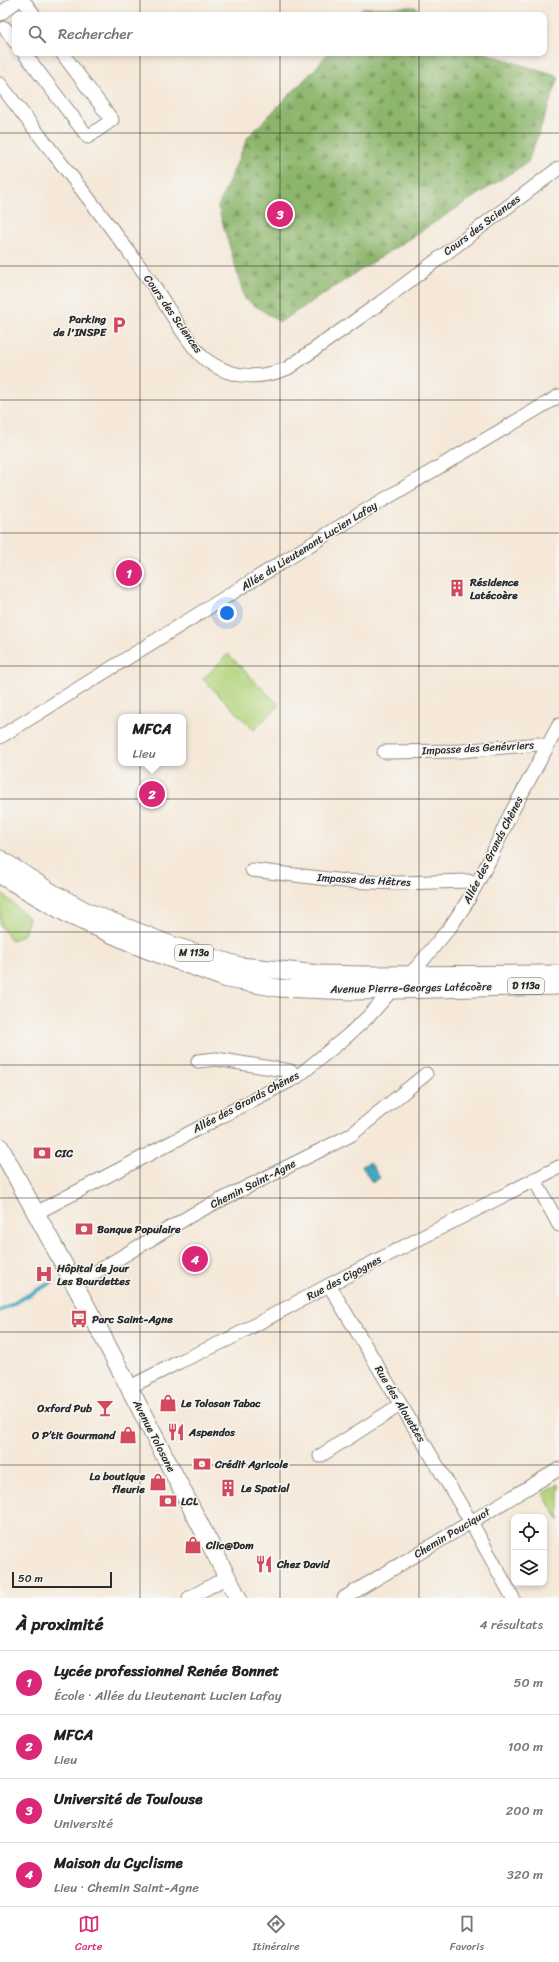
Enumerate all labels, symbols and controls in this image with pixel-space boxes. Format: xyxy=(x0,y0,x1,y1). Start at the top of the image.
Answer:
search box xyxy=(12,12,547,56)
text: Rechercher xyxy=(58,21,133,47)
icon: search xyxy=(26,23,48,45)
street label: Cours des Sciences xyxy=(439,189,525,260)
pin: 3 xyxy=(267,199,293,229)
street label: Cours des Sciences xyxy=(139,271,208,358)
place label: Parking de l'INSPE xyxy=(53,310,107,342)
parking icon: Parking de l'INSPE xyxy=(109,315,129,335)
street label: Allée du Lieutenant Lucien Lafay xyxy=(236,496,381,596)
pin: 1 xyxy=(116,558,142,588)
place label: Résidence Latécoère xyxy=(469,573,519,605)
building icon: Résidence Latécoère xyxy=(447,578,467,598)
your location xyxy=(217,603,237,623)
popup xyxy=(118,714,186,766)
text: MFCA xyxy=(132,716,172,742)
street label: Impasse des Genévriers xyxy=(420,736,536,760)
text: Lieu xyxy=(132,742,156,765)
pin: 2 xyxy=(139,779,165,809)
street label: Allée des Grands Chênes xyxy=(457,792,529,908)
street label: Impasse des Hêtres xyxy=(316,868,412,892)
road number: M 113a xyxy=(175,945,213,961)
street label: Avenue Pierre-Georges Latécoère xyxy=(329,977,493,999)
road number: D 113a xyxy=(508,978,544,994)
street label: Allée des Grands Chênes xyxy=(188,1065,304,1139)
bank icon: CIC xyxy=(32,1143,52,1163)
place label: CIC xyxy=(54,1144,73,1163)
street label: Chemin Saint-Agne xyxy=(207,1154,300,1214)
bank icon: Banque Populaire xyxy=(74,1219,94,1239)
place label: Banque Populaire xyxy=(97,1220,181,1239)
pin: 4 xyxy=(182,1244,208,1274)
street label: Rue des Cigognes xyxy=(303,1250,385,1306)
place label: Hôpital de jour Les Bourdettes xyxy=(56,1259,131,1291)
hospital icon: Hôpital de jour Les Bourdettes xyxy=(34,1264,54,1284)
bus stop icon: Parc Saint-Agne xyxy=(69,1309,89,1329)
place label: Parc Saint-Agne xyxy=(92,1310,173,1329)
street label: Rue des Alouettes xyxy=(369,1362,431,1447)
shop icon: Le Tolosan Tabac xyxy=(158,1393,178,1413)
place label: Le Tolosan Tabac xyxy=(181,1394,261,1413)
street label: Avenue Tolosane xyxy=(127,1395,181,1476)
bar icon: Oxford Pub xyxy=(95,1398,115,1418)
place label: Oxford Pub xyxy=(36,1399,92,1418)
restaurant icon: Aspendos xyxy=(166,1422,186,1442)
place label: Aspendos xyxy=(188,1423,236,1442)
shop icon: O P’tit Gourmand xyxy=(118,1425,138,1445)
place label: O P’tit Gourmand xyxy=(31,1426,116,1445)
bank icon: Crédit Agricole xyxy=(192,1454,212,1474)
place label: Crédit Agricole xyxy=(214,1455,289,1474)
place label: La boutique fleurie xyxy=(90,1467,146,1499)
shop icon: La boutique fleurie xyxy=(148,1472,168,1492)
building icon: Le Spatial xyxy=(218,1478,238,1498)
place label: Le Spatial xyxy=(241,1479,290,1498)
bank icon: LCL xyxy=(158,1491,178,1511)
place label: LCL xyxy=(181,1492,199,1511)
street label: Chemin Pouciquot xyxy=(410,1502,494,1563)
map controls xyxy=(511,1514,547,1586)
button: locate xyxy=(511,1514,547,1550)
shop icon: Clic@Dom xyxy=(183,1535,203,1555)
place label: Clic@Dom xyxy=(205,1536,254,1555)
button: layers xyxy=(511,1550,547,1586)
restaurant icon: Chez David xyxy=(254,1554,274,1574)
place label: Chez David xyxy=(276,1555,331,1574)
text: 50 m xyxy=(18,1569,43,1588)
scale bar xyxy=(12,1570,112,1589)
text: À proximité xyxy=(16,1609,103,1639)
text: 4 résultats xyxy=(480,1613,543,1636)
text: Lycée professionnel Renée Bonnet xyxy=(54,1658,279,1684)
text: 1 xyxy=(26,1671,32,1694)
text: 50 m xyxy=(513,1671,543,1694)
text: École · Allée du Lieutenant Lucien Lafay xyxy=(54,1684,281,1707)
text: MFCA xyxy=(54,1722,93,1748)
text: 2 xyxy=(25,1735,33,1758)
text: 100 m xyxy=(508,1735,543,1758)
text: Lieu xyxy=(54,1748,77,1771)
text: Université de Toulouse xyxy=(54,1786,202,1812)
text: 3 xyxy=(25,1799,33,1822)
text: 200 m xyxy=(506,1799,543,1822)
text: Université xyxy=(54,1812,113,1835)
text: Maison du Cyclisme xyxy=(54,1850,183,1876)
text: 4 xyxy=(25,1863,33,1886)
text: 320 m xyxy=(507,1863,543,1886)
text: Lieu · Chemin Saint-Agne xyxy=(54,1876,199,1899)
tab: Carte xyxy=(75,1913,102,1956)
tab: Itinéraire xyxy=(253,1913,300,1956)
tab: Favoris xyxy=(450,1913,484,1956)

